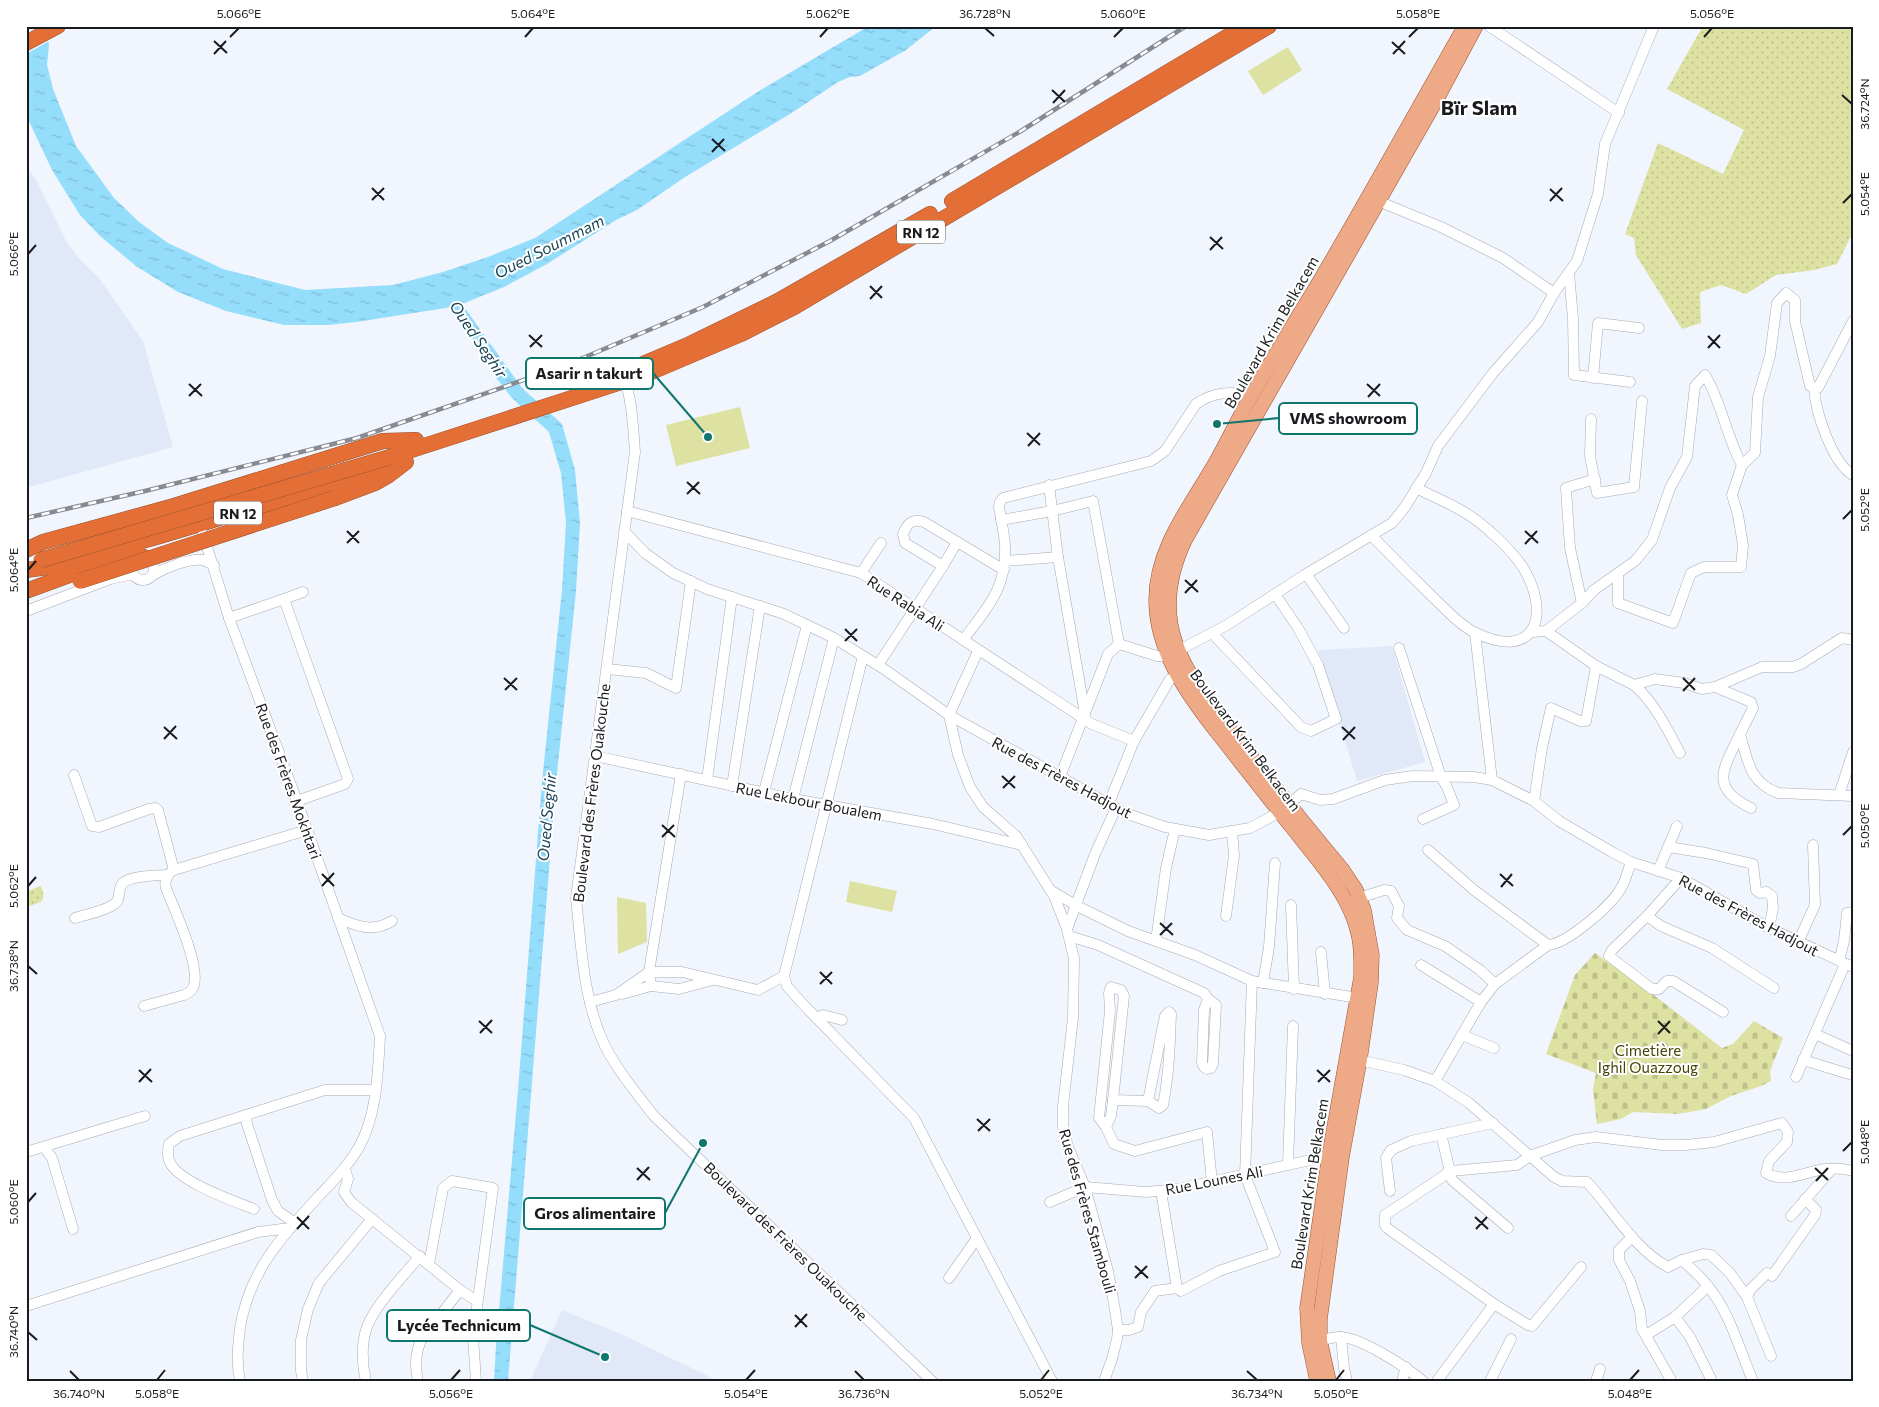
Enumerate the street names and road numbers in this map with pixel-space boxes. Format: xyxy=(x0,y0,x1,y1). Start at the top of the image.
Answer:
road number: RN 12 xyxy=(897,220,945,243)
street label: Boulevard Krim Belkacem xyxy=(1220,253,1322,411)
road number: RN 12 xyxy=(214,502,262,524)
street label: Rue Rabia Ali xyxy=(864,571,948,635)
street label: Boulevard Krim Belkacem xyxy=(1187,666,1305,814)
street label: Boulevard des Frères Ouakouche xyxy=(569,682,613,903)
street label: Rue des Frères Mokhtari xyxy=(252,701,326,861)
street label: Rue des Frères Hadjout xyxy=(989,732,1135,822)
street label: Rue Lekbour Boualem xyxy=(734,778,884,824)
street label: Rue des Frères Hadjout xyxy=(1676,870,1822,960)
street label: Boulevard Krim Belkacem xyxy=(1287,1097,1331,1271)
street label: Rue des Frères Stambouli xyxy=(1056,1127,1120,1295)
street label: Boulevard des Frères Ouakouche xyxy=(700,1158,872,1324)
street label: Rue Lounes Ali xyxy=(1164,1162,1264,1198)

